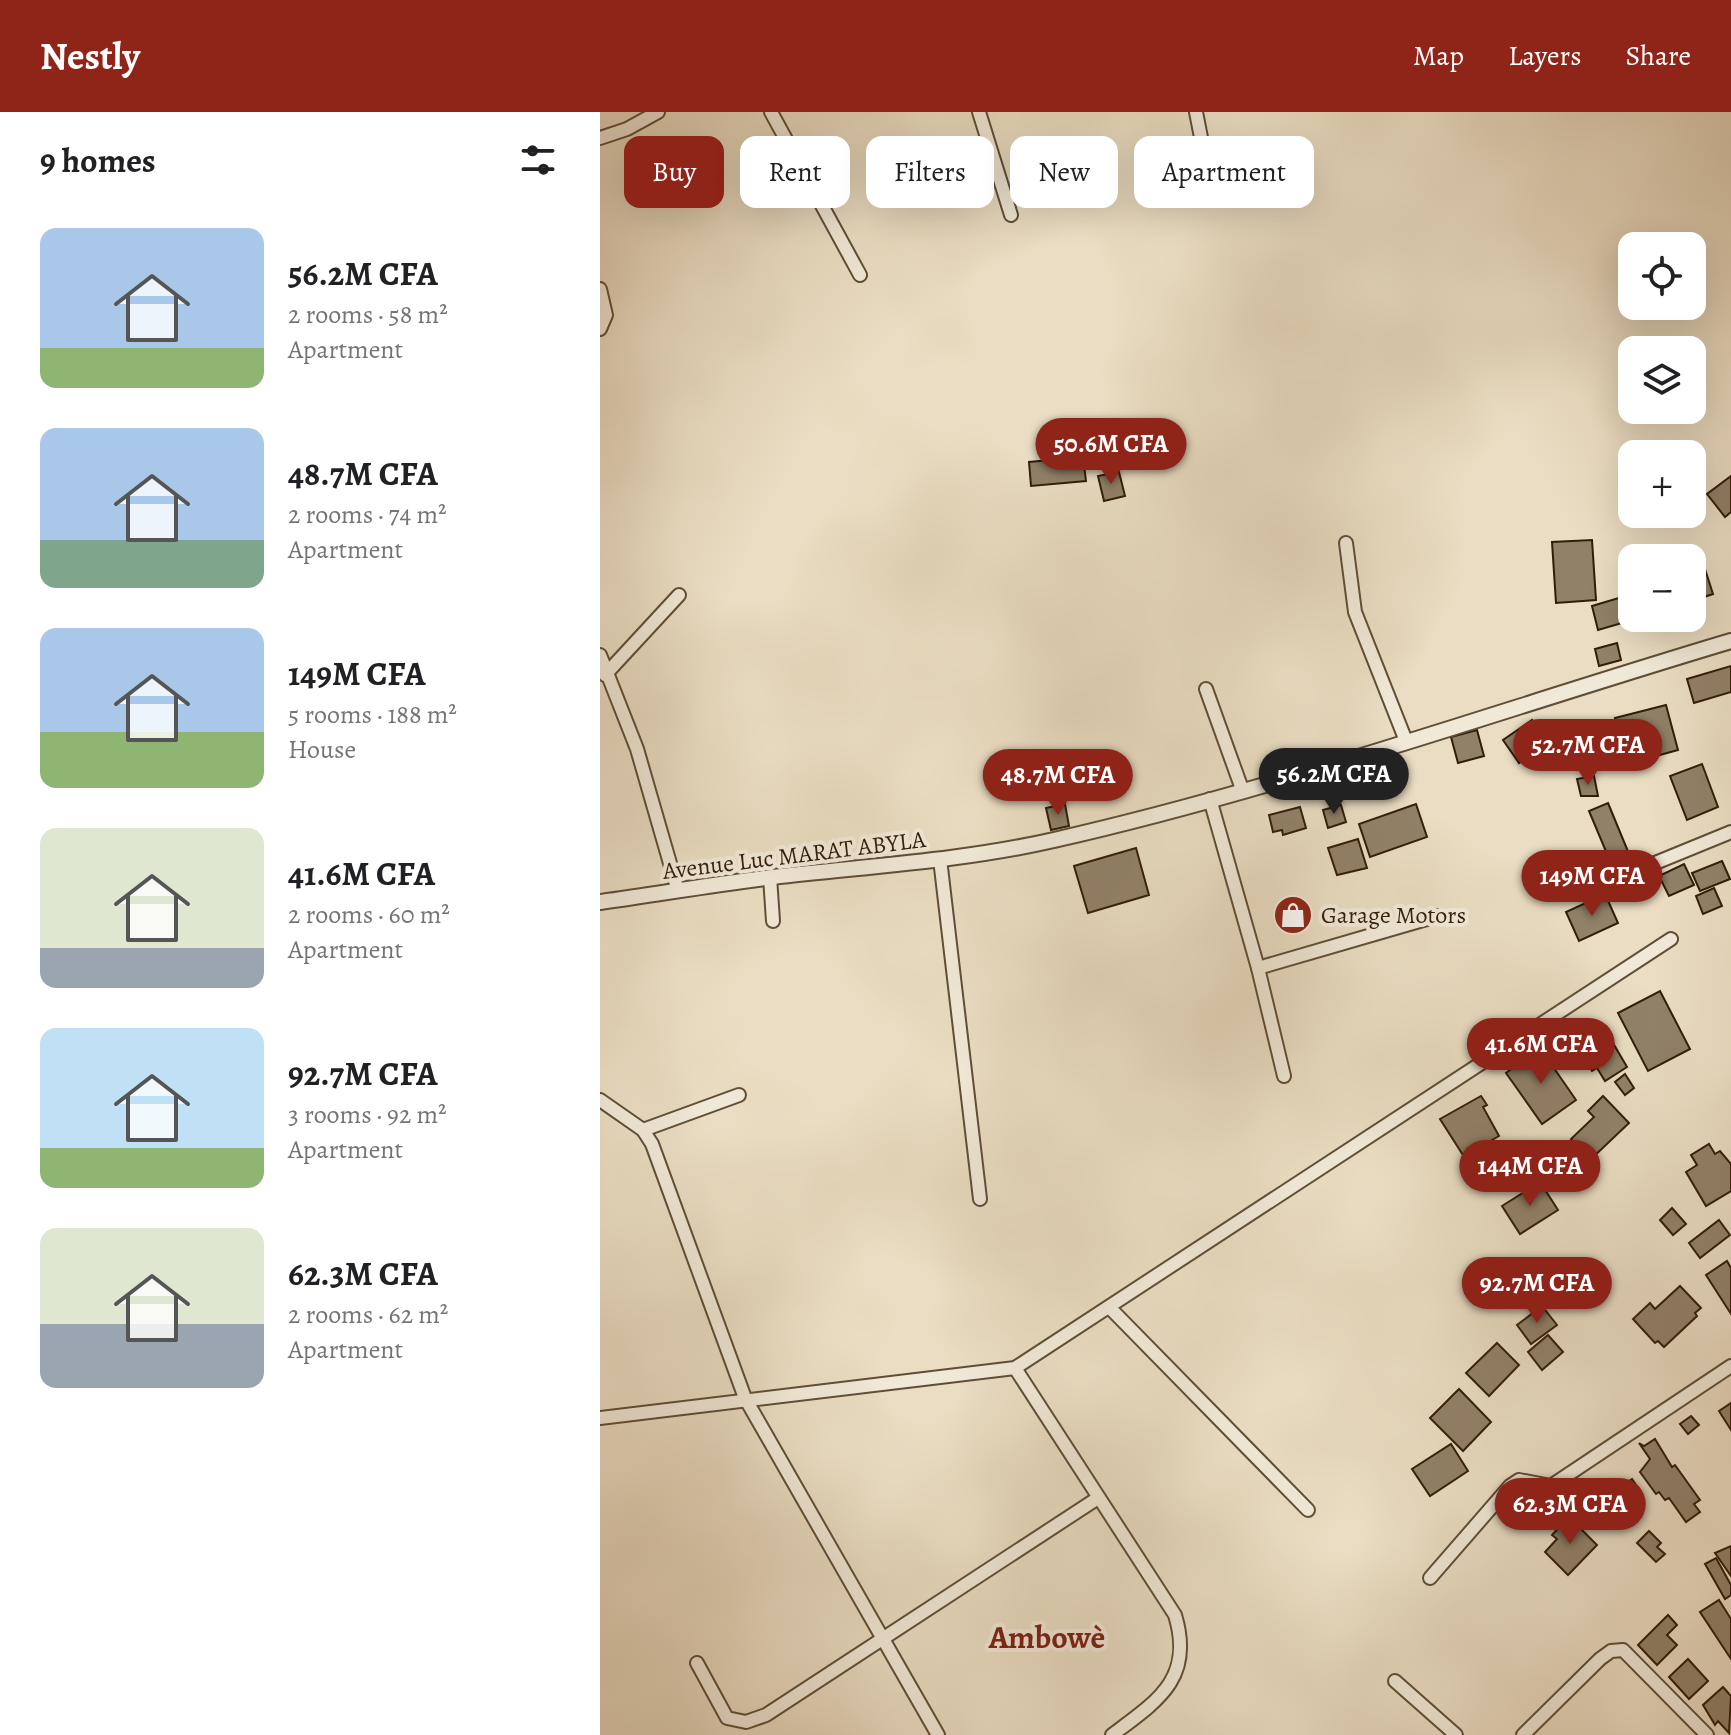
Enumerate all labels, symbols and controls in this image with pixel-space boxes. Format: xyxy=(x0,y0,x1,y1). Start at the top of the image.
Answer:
text: Nestly xyxy=(40,30,140,82)
text: Map xyxy=(1413,37,1464,75)
text: Layers xyxy=(1508,37,1581,75)
text: Share xyxy=(1625,37,1691,75)
chip: Buy xyxy=(624,136,724,208)
chip: Rent xyxy=(740,136,850,208)
chip: Filters xyxy=(866,136,994,208)
chip: New xyxy=(1010,136,1118,208)
chip: Apartment xyxy=(1134,136,1314,208)
text: 9 homes xyxy=(40,137,156,184)
icon: filters xyxy=(516,138,560,182)
map controls xyxy=(1618,232,1706,632)
button: locate xyxy=(1618,232,1706,320)
text: 56.2M CFA xyxy=(288,250,438,297)
icon: home xyxy=(104,260,200,356)
text: 2 rooms · 58 m² xyxy=(288,297,448,332)
text: Apartment xyxy=(288,332,403,367)
button: layers xyxy=(1618,336,1706,424)
pin: 50.6M CFA xyxy=(1019,418,1203,486)
text: 50.6M CFA xyxy=(1054,426,1169,461)
button: + xyxy=(1618,440,1706,528)
text: 48.7M CFA xyxy=(288,450,438,497)
icon: home xyxy=(104,460,200,556)
text: 2 rooms · 74 m² xyxy=(288,497,447,532)
text: Apartment xyxy=(288,532,403,567)
button: − xyxy=(1618,544,1706,632)
text: 149M CFA xyxy=(288,650,425,697)
icon: home xyxy=(104,660,200,756)
text: 5 rooms · 188 m² xyxy=(288,697,457,732)
pin: 52.7M CFA xyxy=(1496,719,1680,787)
text: 52.7M CFA xyxy=(1531,727,1645,762)
text: House xyxy=(288,732,356,767)
pin: 56.2M CFA xyxy=(1242,748,1426,816)
pin: 48.7M CFA xyxy=(966,749,1150,817)
text: 56.2M CFA xyxy=(1277,756,1391,791)
text: 48.7M CFA xyxy=(1001,757,1115,792)
street label: Avenue Luc MARAT ABYLA xyxy=(660,823,928,887)
text: 41.6M CFA xyxy=(288,850,435,897)
pin: 149M CFA xyxy=(1509,850,1675,918)
text: 149M CFA xyxy=(1539,858,1645,893)
icon: home xyxy=(104,860,200,956)
shop icon: Garage Motors xyxy=(1272,894,1314,936)
text: 2 rooms · 60 m² xyxy=(288,897,450,932)
place label: Garage Motors xyxy=(1321,899,1466,931)
text: Apartment xyxy=(288,932,403,967)
pin: 41.6M CFA xyxy=(1449,1018,1633,1086)
text: 41.6M CFA xyxy=(1485,1026,1597,1061)
text: 92.7M CFA xyxy=(288,1050,438,1097)
icon: home xyxy=(104,1060,200,1156)
text: 3 rooms · 92 m² xyxy=(288,1097,447,1132)
text: Apartment xyxy=(288,1132,403,1167)
pin: 144M CFA xyxy=(1447,1140,1613,1208)
text: 144M CFA xyxy=(1477,1148,1583,1183)
text: 62.3M CFA xyxy=(288,1250,438,1297)
pin: 92.7M CFA xyxy=(1445,1257,1629,1325)
icon: home xyxy=(104,1260,200,1356)
text: 92.7M CFA xyxy=(1480,1265,1594,1300)
text: 2 rooms · 62 m² xyxy=(288,1297,448,1332)
text: Apartment xyxy=(288,1332,403,1367)
pin: 62.3M CFA xyxy=(1478,1478,1662,1546)
text: 62.3M CFA xyxy=(1513,1486,1627,1521)
district label: Ambowè xyxy=(988,1615,1105,1659)

